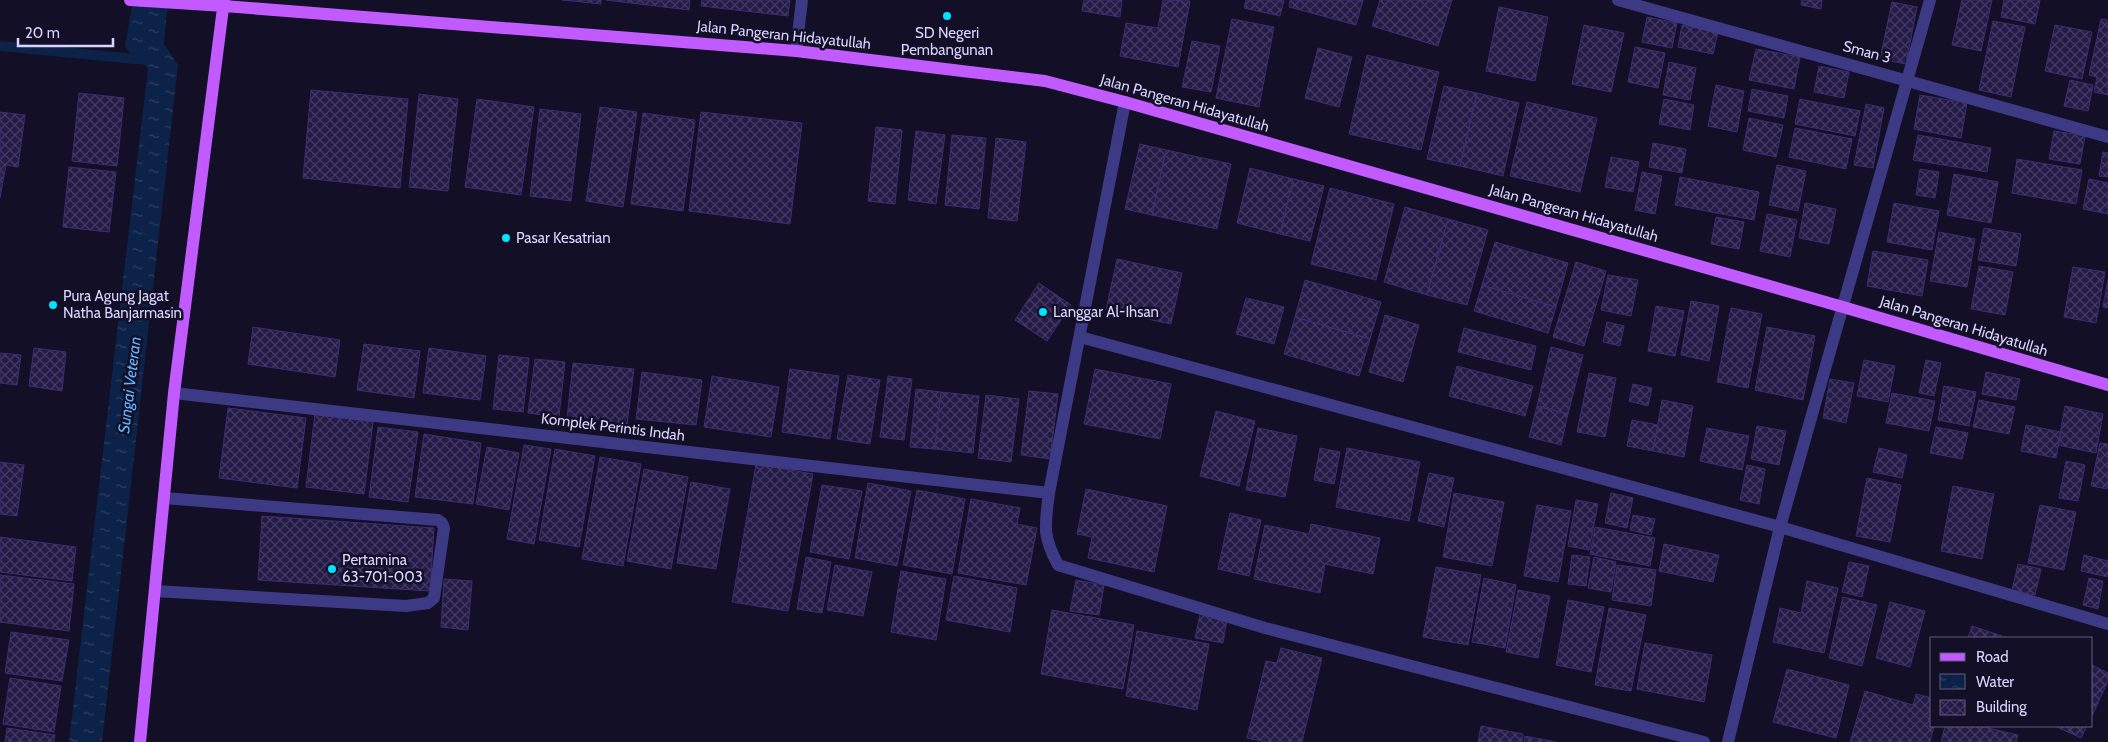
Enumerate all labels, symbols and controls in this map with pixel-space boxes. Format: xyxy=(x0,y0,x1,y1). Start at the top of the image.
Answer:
marker: SD Negeri Pembangunan xyxy=(941,10,953,22)
scale bar xyxy=(18,15,112,47)
street label: Jalan Pangeran Hidayatullah xyxy=(695,17,872,53)
text: 20 m xyxy=(25,24,60,42)
place label: SD Negeri Pembangunan xyxy=(901,24,993,59)
street label: Sman 3 xyxy=(1841,37,1893,67)
street label: Jalan Pangeran Hidayatullah xyxy=(1098,70,1271,136)
street label: Jalan Pangeran Hidayatullah xyxy=(1487,180,1660,246)
place label: Pasar Kesatrian xyxy=(516,229,611,247)
marker: Pasar Kesatrian xyxy=(500,232,512,244)
place label: Pura Agung Jagat Natha Banjarmasin xyxy=(63,287,182,322)
street label: Jalan Pangeran Hidayatullah xyxy=(1877,292,2050,360)
marker: Pura Agung Jagat Natha Banjarmasin xyxy=(47,299,59,311)
place label: Langgar Al-Ihsan xyxy=(1053,303,1159,321)
marker: Langgar Al-Ihsan xyxy=(1037,306,1049,318)
water label: Sungai Veteran xyxy=(114,336,145,435)
street label: Komplek Perintis Indah xyxy=(540,409,686,445)
place label: Pertamina 63-701-003 xyxy=(342,551,423,586)
marker: Pertamina 63-701-003 xyxy=(326,563,338,575)
legend xyxy=(1930,637,2093,727)
text: Road xyxy=(1976,648,2009,666)
text: Water xyxy=(1976,673,2014,691)
text: Building xyxy=(1976,698,2027,716)

